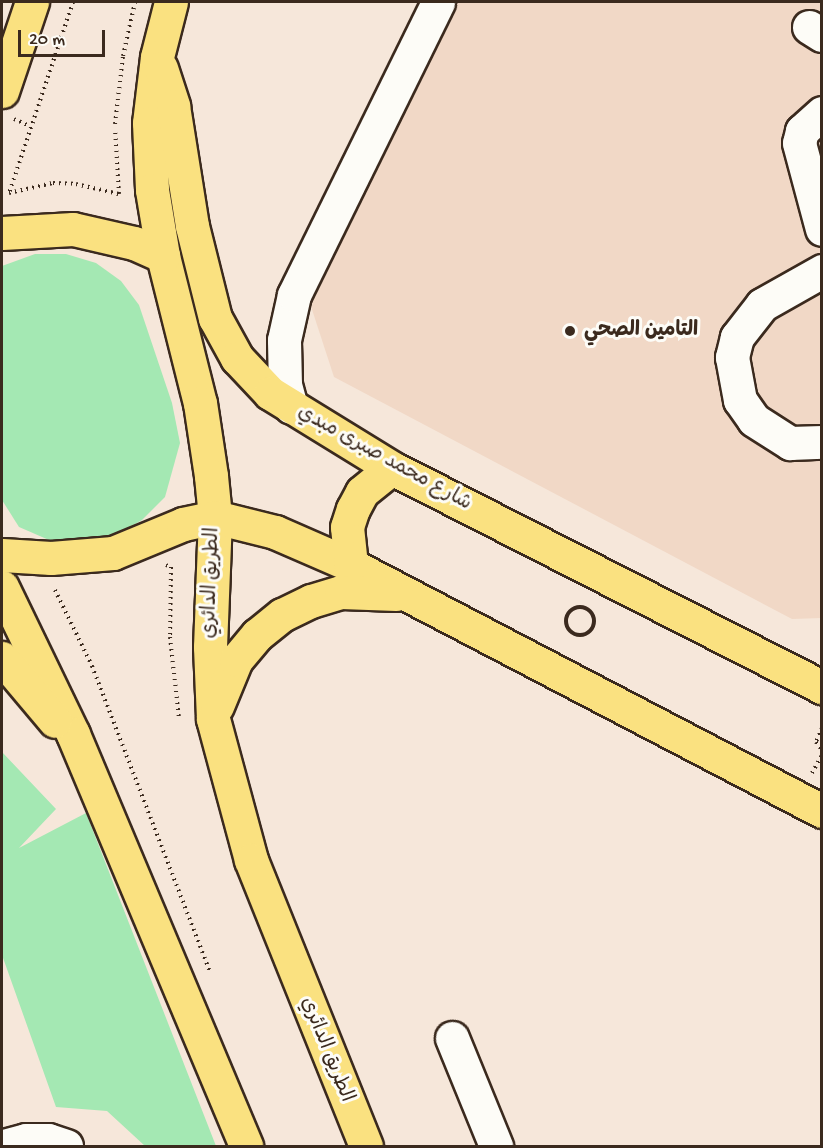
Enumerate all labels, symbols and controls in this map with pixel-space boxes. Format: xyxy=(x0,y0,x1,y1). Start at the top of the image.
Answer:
scale bar xyxy=(21,18,108,56)
text: 20 m xyxy=(29,30,65,51)
place label: التامين الصحي xyxy=(584,319,698,343)
marker: التامين الصحي xyxy=(561,322,579,340)
street label: شارع محمد صبرى مبدي xyxy=(293,401,475,517)
street label: الطريق الدائري xyxy=(198,527,226,639)
street label: الطريق الدائري xyxy=(294,994,358,1106)

